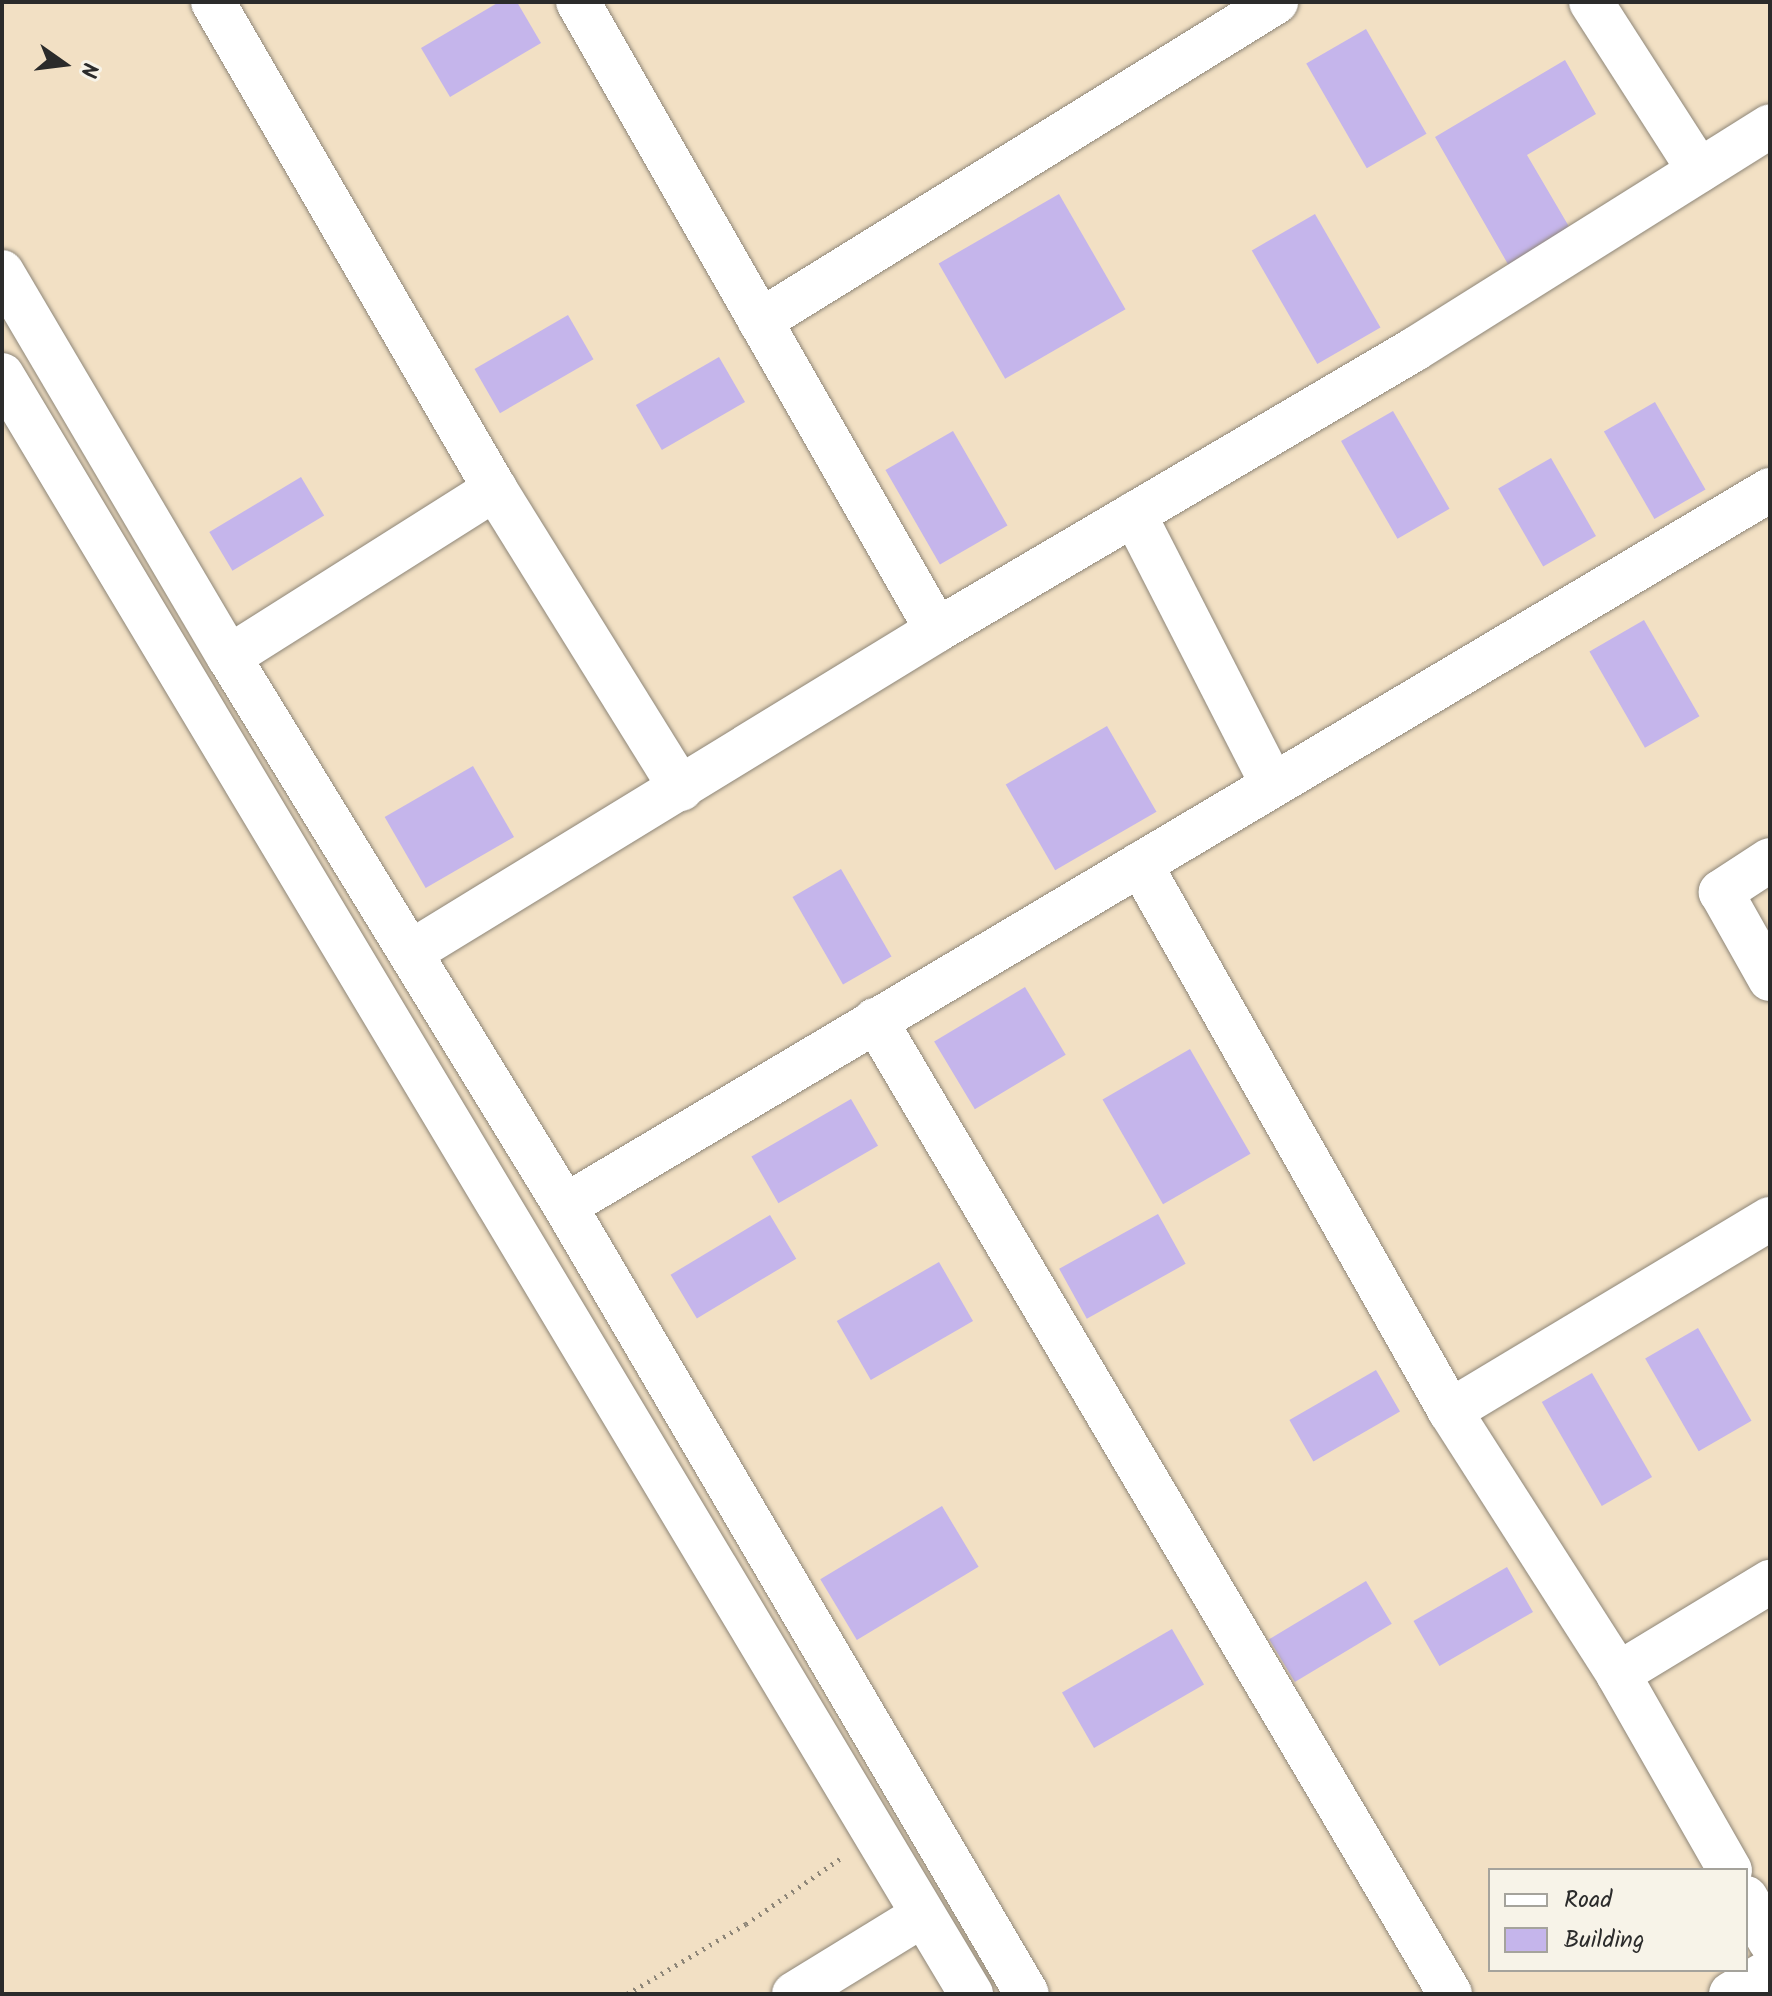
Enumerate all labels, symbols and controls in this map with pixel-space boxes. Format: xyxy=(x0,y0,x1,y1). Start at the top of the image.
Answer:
north arrow xyxy=(24,24,104,104)
text: N xyxy=(69,59,106,81)
legend xyxy=(1488,1868,1748,1972)
text: Road xyxy=(1564,1881,1612,1920)
text: Building xyxy=(1564,1921,1644,1960)

